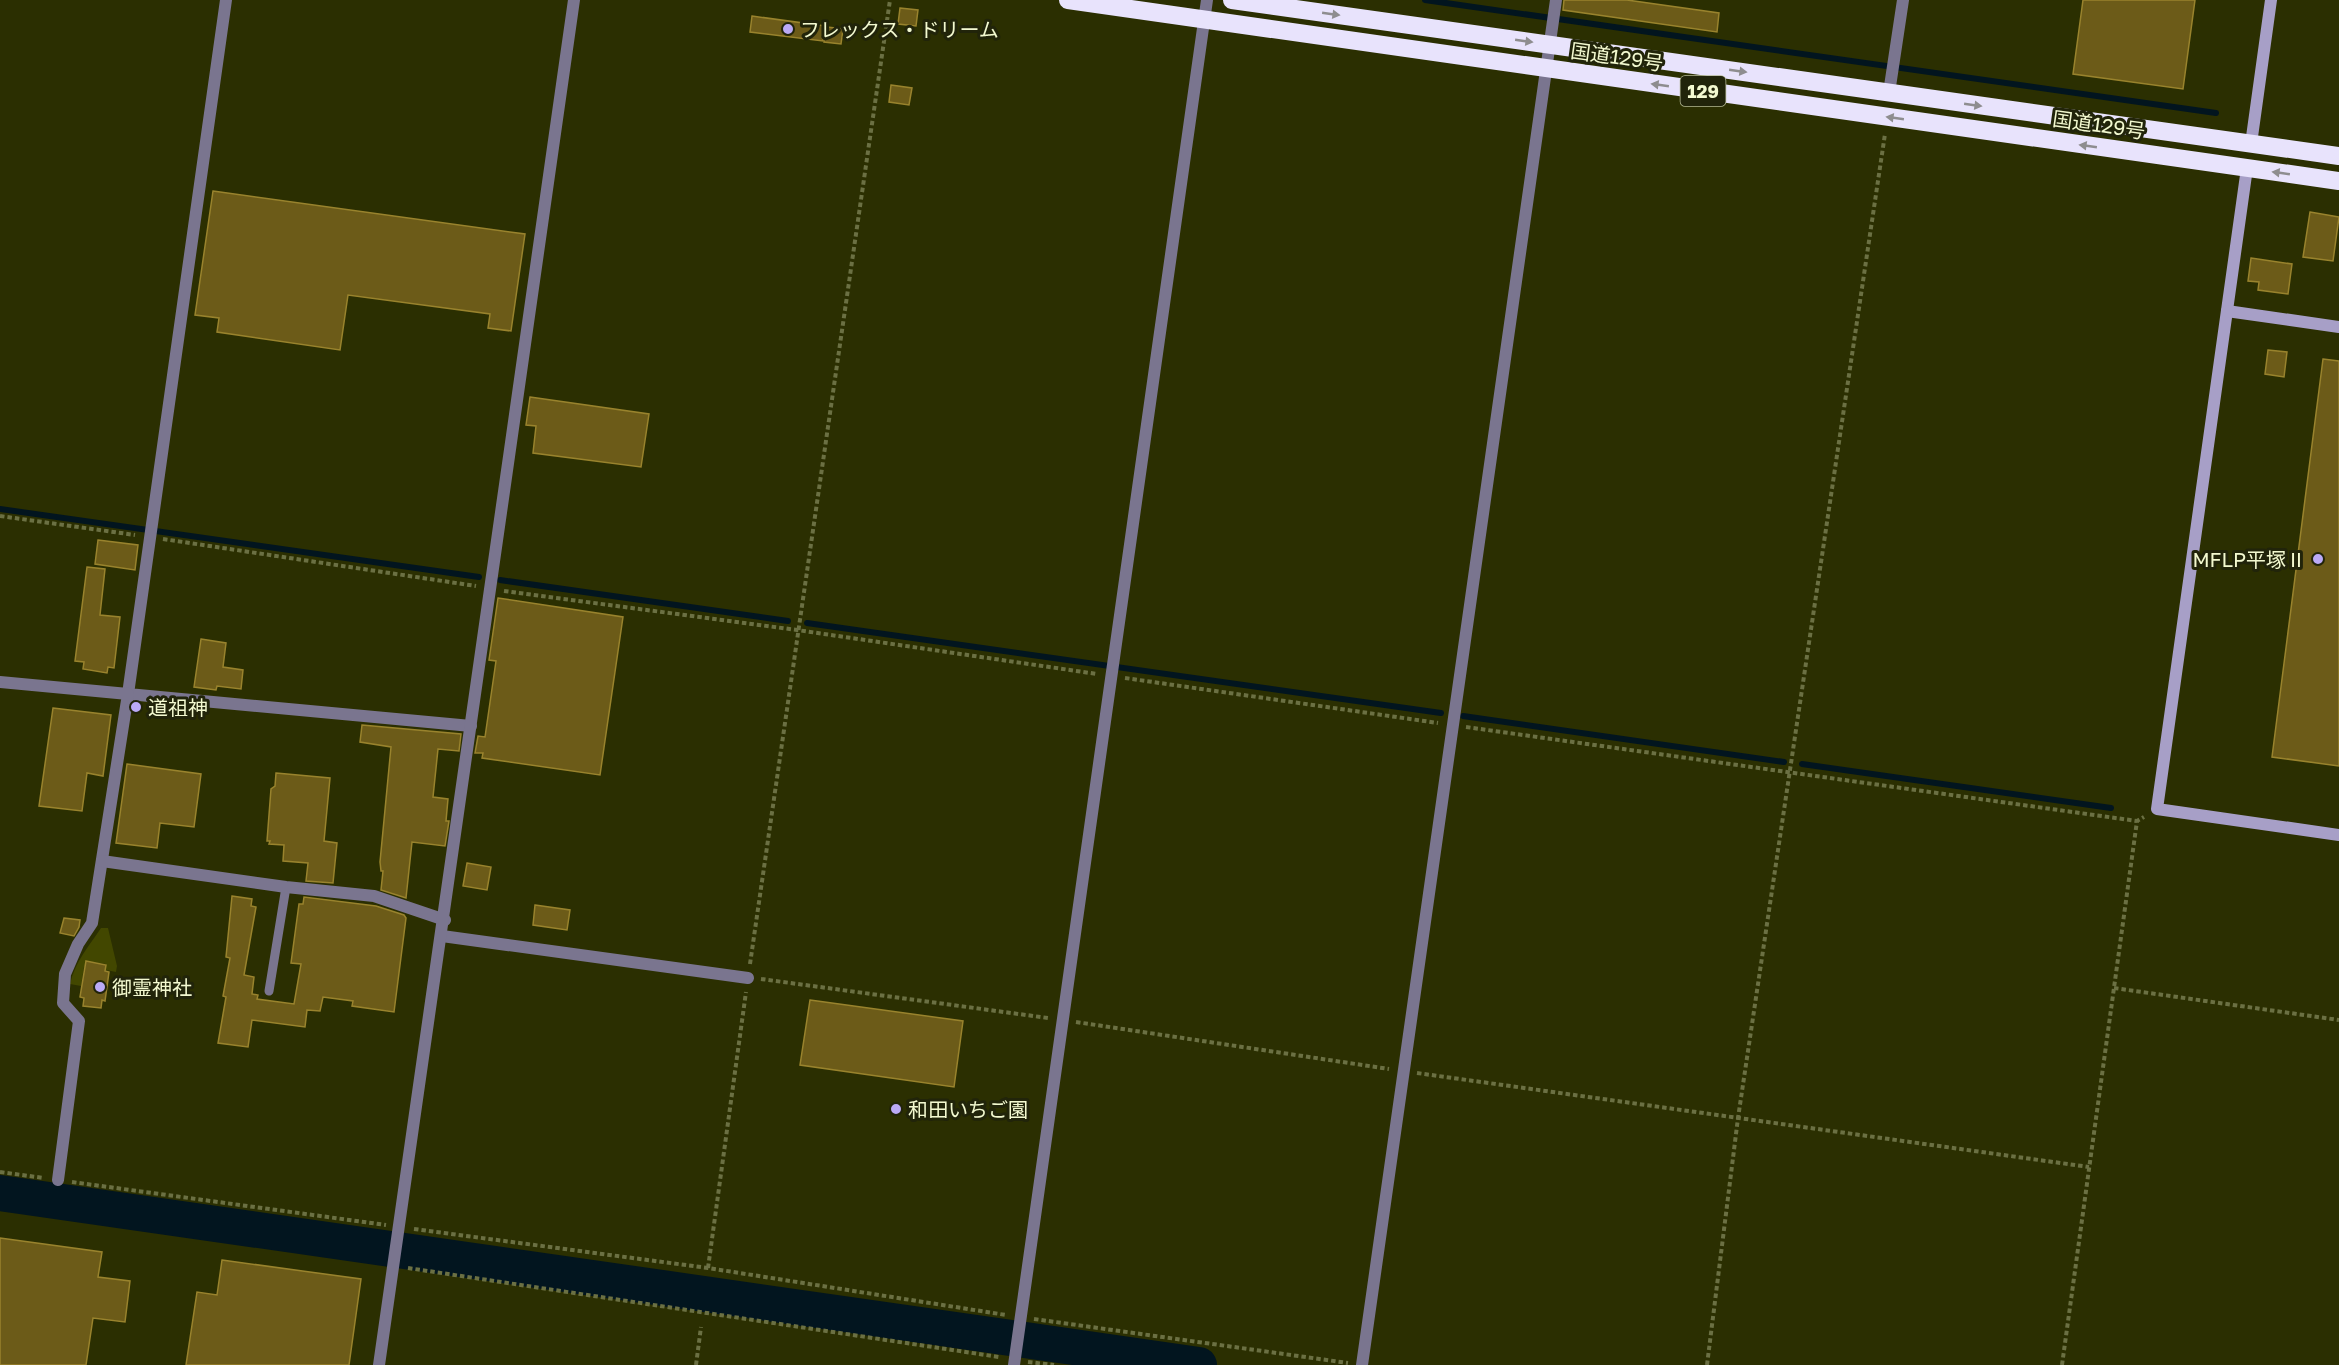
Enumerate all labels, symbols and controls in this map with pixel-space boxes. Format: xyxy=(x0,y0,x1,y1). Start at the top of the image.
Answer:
one-way arrow xyxy=(1322,9,1341,19)
place label: フレックス・ドリーム xyxy=(800,17,999,41)
marker: フレックス・ドリーム xyxy=(781,22,795,36)
one-way arrow xyxy=(1515,37,1534,46)
street label: 国道129号 xyxy=(1569,38,1665,74)
one-way arrow xyxy=(1729,67,1748,76)
road number: 129 xyxy=(1680,76,1726,106)
one-way arrow xyxy=(1651,80,1670,90)
one-way arrow xyxy=(1963,100,1982,109)
street label: 国道129号 xyxy=(2051,106,2147,142)
one-way arrow xyxy=(1885,114,1904,123)
one-way arrow xyxy=(2078,141,2097,150)
one-way arrow xyxy=(2271,168,2290,178)
place label: MFLP平塚Ⅱ xyxy=(2192,547,2306,571)
marker: MFLP平塚Ⅱ xyxy=(2311,552,2325,566)
place label: 道祖神 xyxy=(148,695,208,719)
marker: 道祖神 xyxy=(129,700,143,714)
place label: 御霊神社 xyxy=(112,975,192,999)
marker: 御霊神社 xyxy=(93,980,107,994)
place label: 和田いちご園 xyxy=(908,1097,1028,1121)
marker: 和田いちご園 xyxy=(889,1102,903,1116)

